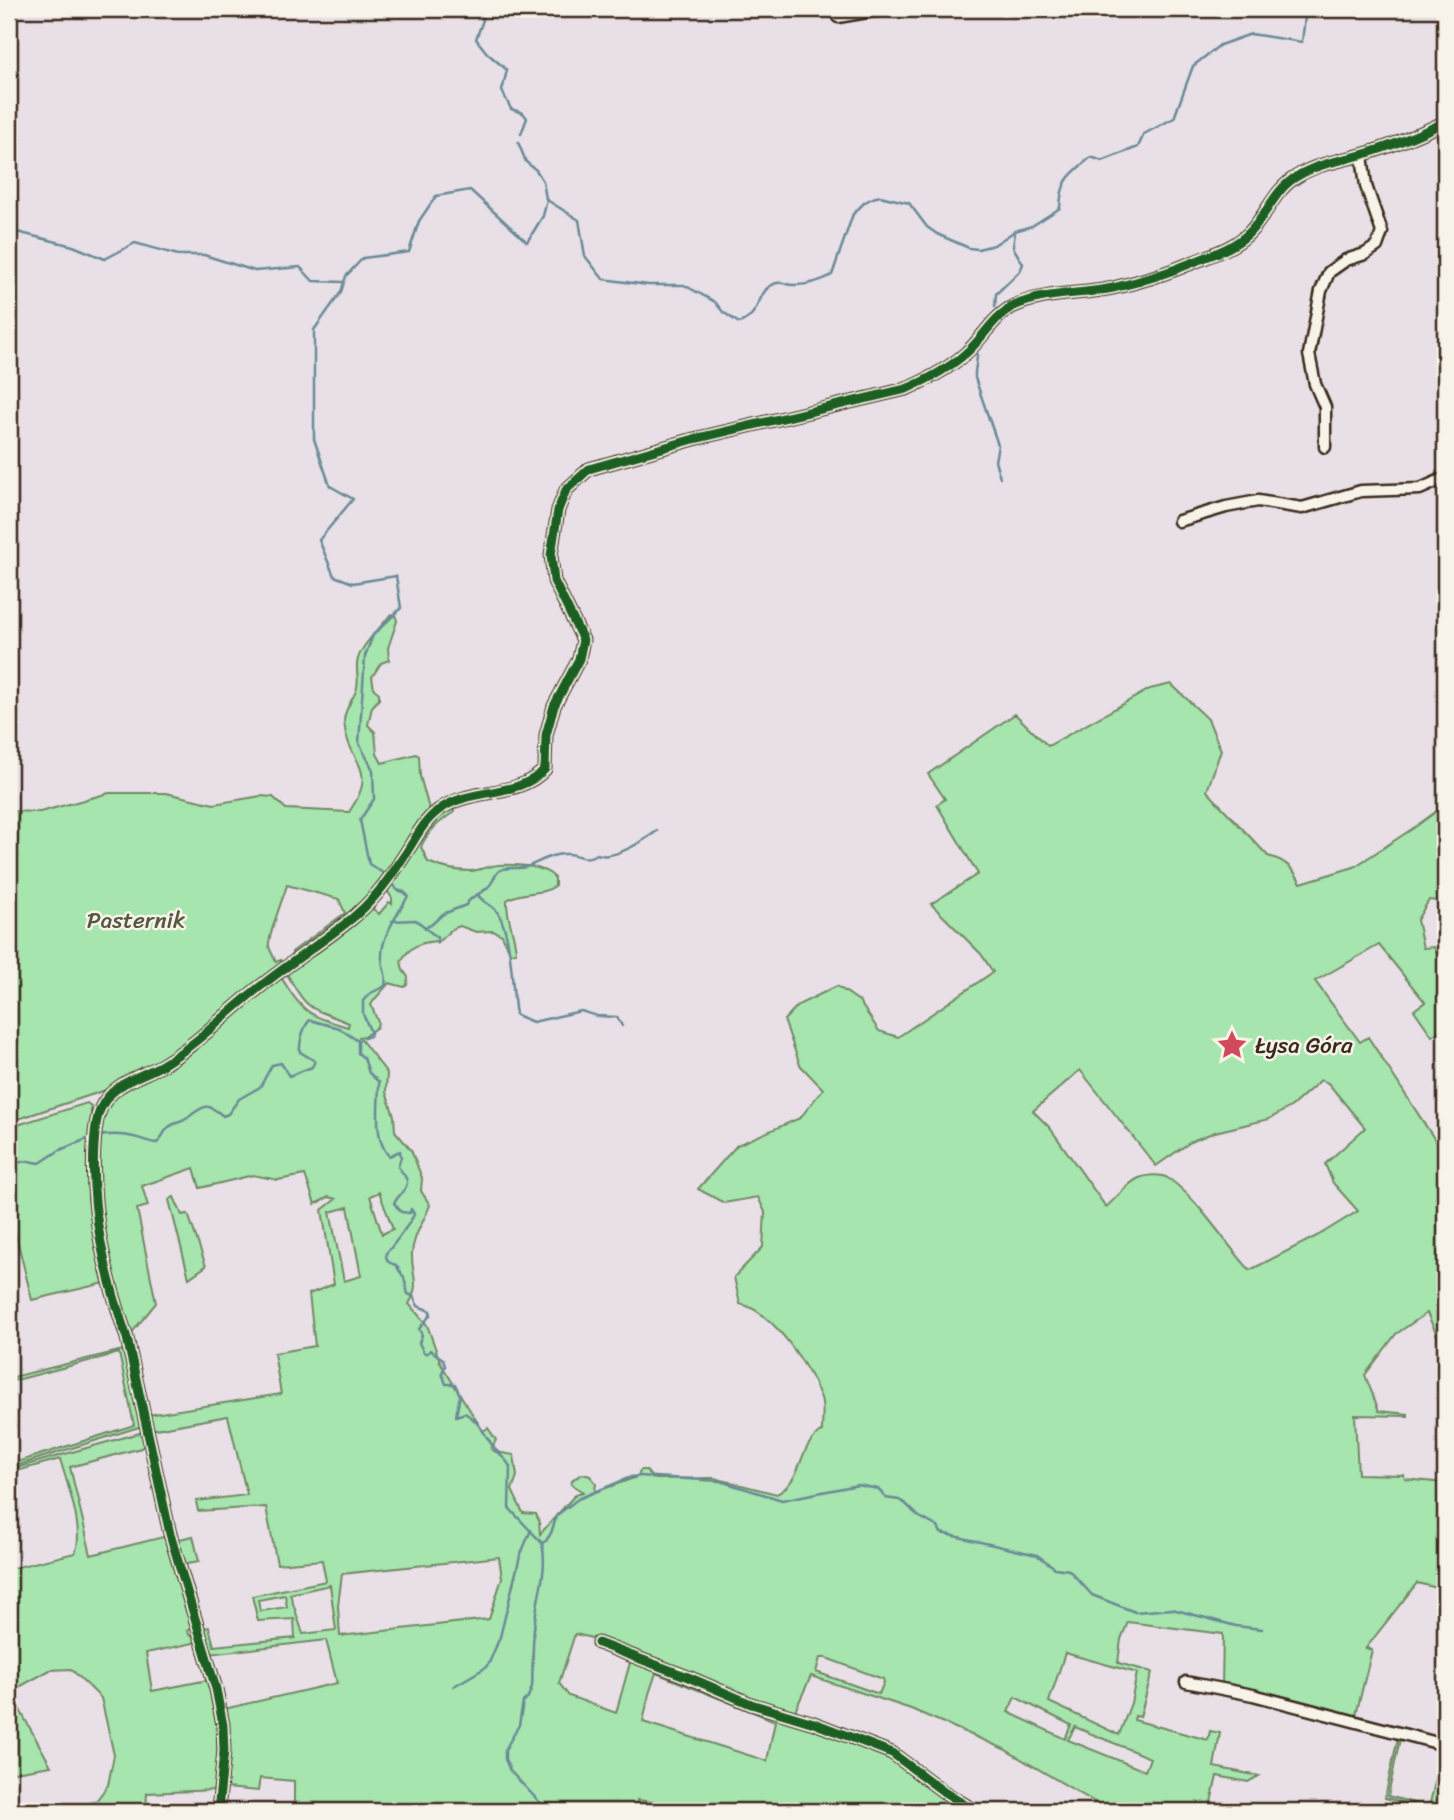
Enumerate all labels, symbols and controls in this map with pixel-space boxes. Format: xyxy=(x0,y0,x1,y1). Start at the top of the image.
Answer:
park label: Pasternik xyxy=(87,900,185,941)
place label: Łysa Góra xyxy=(1255,1025,1353,1066)
place icon: Łysa Góra xyxy=(1215,1028,1249,1062)

